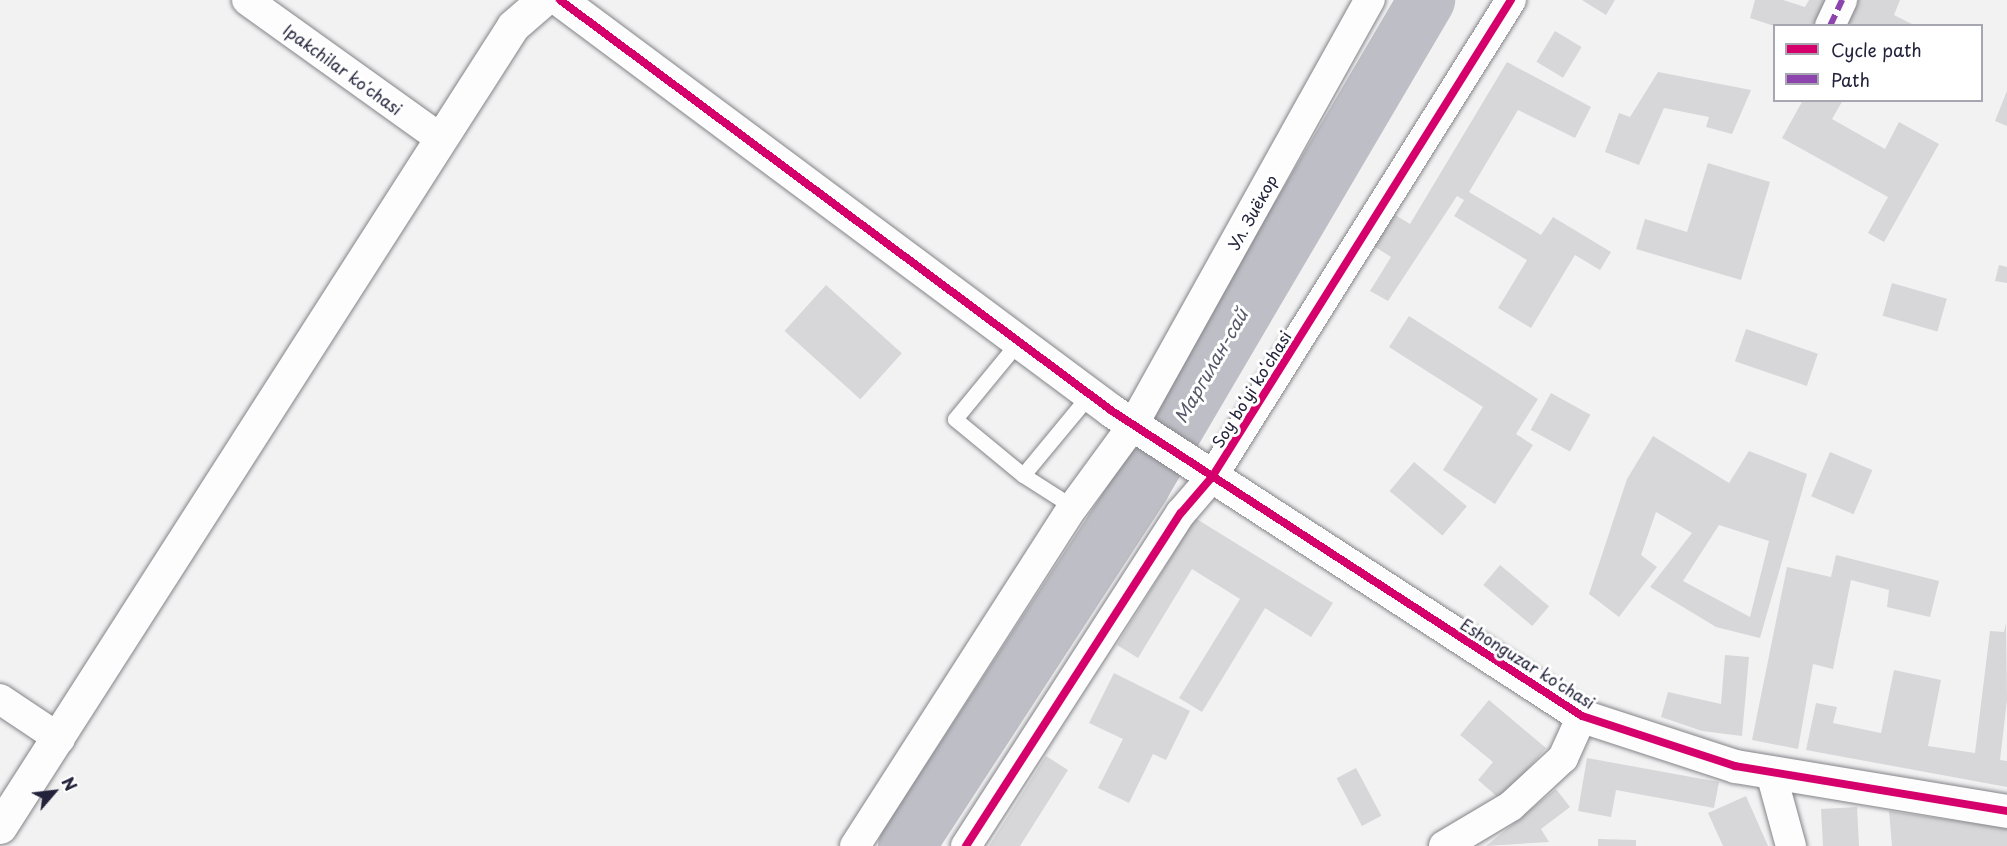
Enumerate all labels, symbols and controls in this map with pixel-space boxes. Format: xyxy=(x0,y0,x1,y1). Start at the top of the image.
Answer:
street label: Ipakchilar koʻchasi xyxy=(280,19,406,119)
legend xyxy=(1773,24,1983,102)
text: Cycle path xyxy=(1831,36,1922,63)
text: Path xyxy=(1831,66,1870,93)
street label: Ул. Зиёкор xyxy=(1223,171,1281,253)
water label: Маргилан-сай xyxy=(1170,305,1252,427)
street label: Soy boʻyi koʻchasi xyxy=(1207,327,1295,451)
street label: Eshonguzar ko'chasi xyxy=(1457,614,1599,712)
north arrow xyxy=(24,762,84,822)
text: N xyxy=(56,772,83,795)

